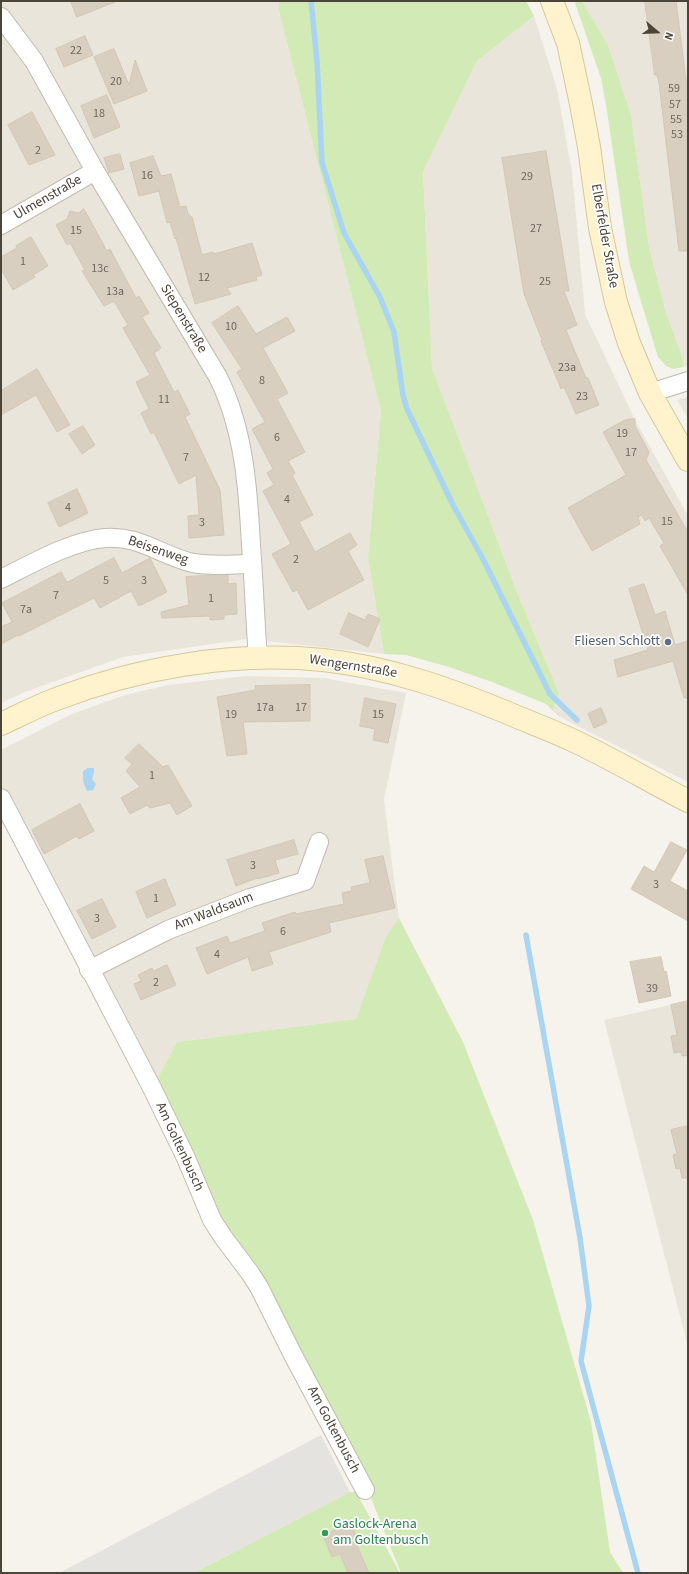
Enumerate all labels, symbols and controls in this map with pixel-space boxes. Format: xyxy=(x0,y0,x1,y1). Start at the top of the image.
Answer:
north arrow xyxy=(637,12,677,52)
text: N xyxy=(661,30,677,42)
house number: 22 xyxy=(70,44,82,58)
house number: 20 xyxy=(110,75,122,89)
house number: 59 xyxy=(668,82,680,96)
house number: 57 xyxy=(669,98,681,112)
house number: 18 xyxy=(93,107,105,121)
house number: 55 xyxy=(670,113,682,127)
house number: 53 xyxy=(671,128,683,142)
house number: 2 xyxy=(35,144,41,158)
house number: 16 xyxy=(141,169,153,183)
house number: 29 xyxy=(521,170,533,184)
street label: Ulmenstraße xyxy=(11,172,85,224)
street label: Elberfelder Straße xyxy=(587,182,621,290)
house number: 27 xyxy=(530,222,542,236)
house number: 15 xyxy=(70,224,82,238)
house number: 1 xyxy=(20,255,26,269)
house number: 13c xyxy=(91,262,109,276)
house number: 12 xyxy=(198,271,210,285)
house number: 25 xyxy=(539,275,551,289)
street label: Siepenstraße xyxy=(156,282,210,356)
house number: 13a xyxy=(106,285,124,299)
house number: 10 xyxy=(225,320,237,334)
house number: 23a xyxy=(558,361,576,375)
house number: 8 xyxy=(259,374,265,388)
house number: 23 xyxy=(576,390,588,404)
house number: 11 xyxy=(158,393,170,407)
house number: 19 xyxy=(616,427,628,441)
house number: 6 xyxy=(274,431,280,445)
house number: 17 xyxy=(625,446,637,460)
house number: 7 xyxy=(183,451,189,465)
house number: 4 xyxy=(284,493,290,507)
house number: 4 xyxy=(65,501,71,515)
house number: 15 xyxy=(661,515,673,529)
house number: 3 xyxy=(199,516,205,530)
street label: Beisenweg xyxy=(125,533,191,569)
house number: 2 xyxy=(293,553,299,567)
house number: 5 xyxy=(103,574,109,588)
house number: 3 xyxy=(141,574,147,588)
house number: 7 xyxy=(53,589,59,603)
house number: 1 xyxy=(208,592,214,606)
house number: 7a xyxy=(20,603,32,617)
place label: Fliesen Schlott xyxy=(574,634,660,650)
marker: Fliesen Schlott xyxy=(663,637,673,647)
street label: Wengernstraße xyxy=(308,652,398,682)
house number: 17a xyxy=(256,701,274,715)
house number: 17 xyxy=(295,701,307,715)
house number: 19 xyxy=(225,708,237,722)
house number: 15 xyxy=(372,708,384,722)
house number: 1 xyxy=(149,769,155,783)
house number: 3 xyxy=(250,859,256,873)
house number: 3 xyxy=(653,878,659,892)
street label: Am Waldsaum xyxy=(172,889,256,935)
house number: 1 xyxy=(153,892,159,906)
house number: 3 xyxy=(94,912,100,926)
house number: 6 xyxy=(280,925,286,939)
house number: 4 xyxy=(214,948,220,962)
house number: 2 xyxy=(153,976,159,990)
house number: 39 xyxy=(646,982,658,996)
street label: Am Goltenbusch xyxy=(151,1100,207,1194)
street label: Am Goltenbusch xyxy=(303,1384,363,1476)
place label: Gaslock-Arena am Goltenbusch xyxy=(333,1517,429,1550)
marker: Gaslock-Arena am Goltenbusch xyxy=(320,1528,330,1538)

